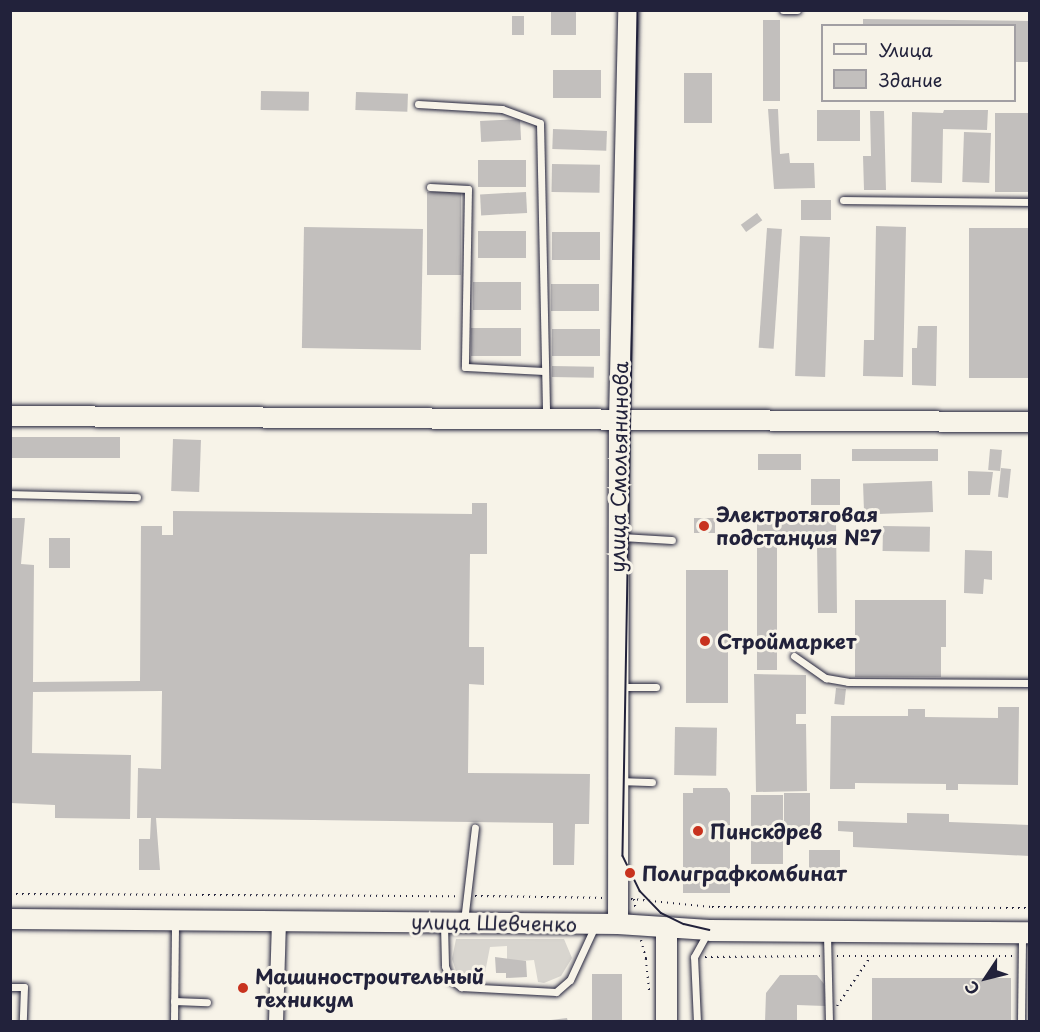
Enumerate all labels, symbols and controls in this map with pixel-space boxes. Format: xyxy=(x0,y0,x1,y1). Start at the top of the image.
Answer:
legend xyxy=(821,24,1016,102)
text: Улица xyxy=(879,36,933,63)
text: Здание xyxy=(879,66,942,93)
street label: улица Смольянинова xyxy=(605,361,633,573)
place label: Электротяговая подстанция №7 xyxy=(716,502,881,549)
marker: Электротяговая подстанция №7 xyxy=(697,519,711,533)
place label: Строймаркет xyxy=(717,629,856,653)
marker: Строймаркет xyxy=(698,634,712,648)
place label: Пинскдрев xyxy=(710,819,822,843)
marker: Пинскдрев xyxy=(691,824,705,838)
place label: Полиграфкомбинат xyxy=(642,861,846,885)
marker: Полиграфкомбинат xyxy=(623,866,637,880)
street label: улица Шевченко xyxy=(410,910,578,936)
north arrow xyxy=(956,948,1016,1008)
place label: Машиностроительный техникум xyxy=(255,964,484,1011)
text: С xyxy=(958,977,985,1000)
marker: Машиностроительный техникум xyxy=(236,981,250,995)

